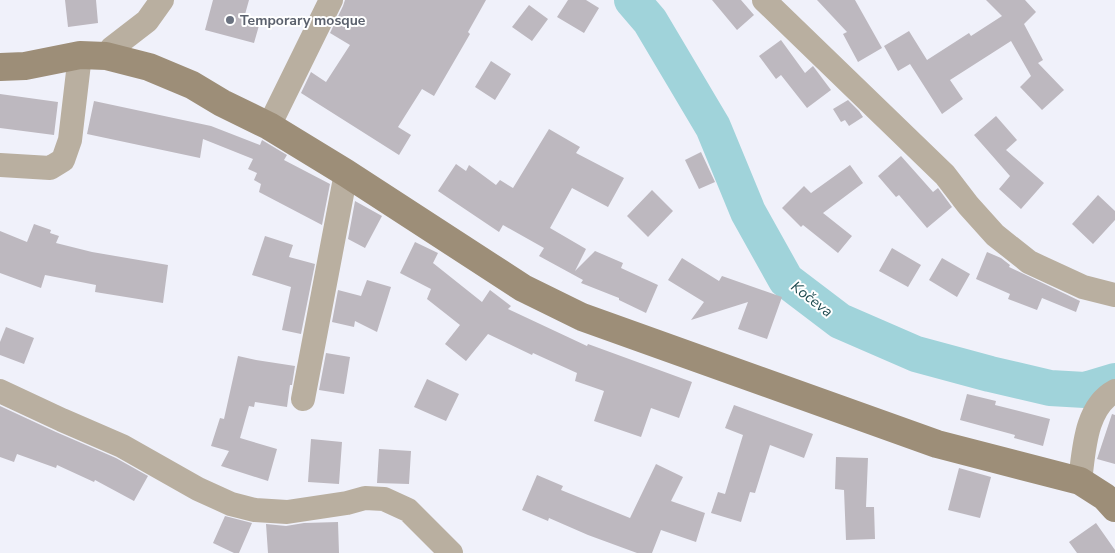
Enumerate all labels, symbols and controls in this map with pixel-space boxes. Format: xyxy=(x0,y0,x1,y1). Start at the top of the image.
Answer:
place label: Temporary mosque xyxy=(240,11,366,30)
marker: Temporary mosque xyxy=(224,14,236,26)
water label: Kočeva xyxy=(787,276,837,322)

